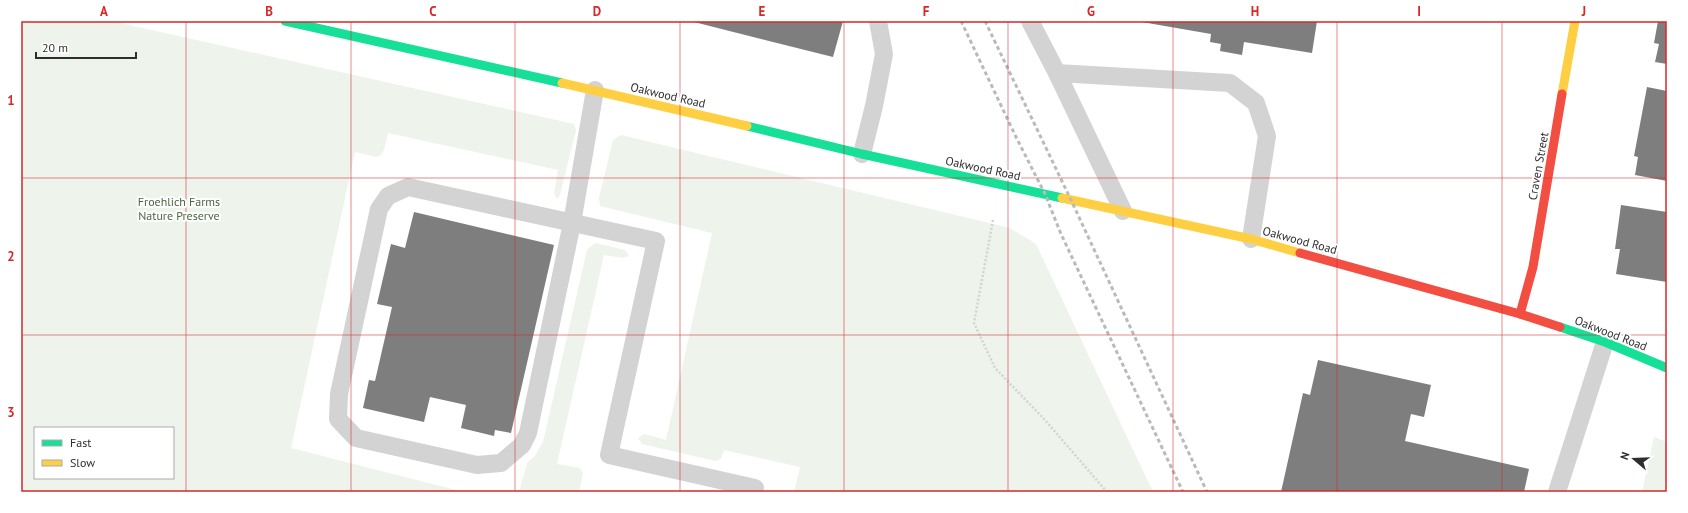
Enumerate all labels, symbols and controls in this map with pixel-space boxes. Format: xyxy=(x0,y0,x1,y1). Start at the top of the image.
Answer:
text: A xyxy=(100,3,108,20)
text: B xyxy=(265,3,273,20)
text: C xyxy=(429,3,437,20)
text: D xyxy=(593,3,601,20)
text: E xyxy=(759,3,766,20)
text: F xyxy=(923,3,930,20)
text: G xyxy=(1087,3,1095,20)
text: H xyxy=(1251,3,1259,20)
text: I xyxy=(1417,3,1421,20)
text: J xyxy=(1581,3,1586,20)
scale bar xyxy=(36,34,136,60)
text: 20 m xyxy=(42,40,68,55)
street label: Oakwood Road xyxy=(629,79,707,111)
text: 1 xyxy=(7,92,15,109)
street label: Craven Street xyxy=(1525,131,1551,201)
street label: Oakwood Road xyxy=(944,153,1022,183)
park label: Froehlich Farms Nature Preserve xyxy=(138,194,220,223)
street label: Oakwood Road xyxy=(1261,223,1339,257)
text: 2 xyxy=(7,248,15,265)
street label: Oakwood Road xyxy=(1573,312,1649,354)
text: 3 xyxy=(7,404,15,421)
legend xyxy=(34,427,174,479)
text: Fast xyxy=(70,435,91,450)
north arrow xyxy=(1614,439,1654,479)
text: N xyxy=(1617,450,1632,461)
text: Slow xyxy=(70,455,95,470)

